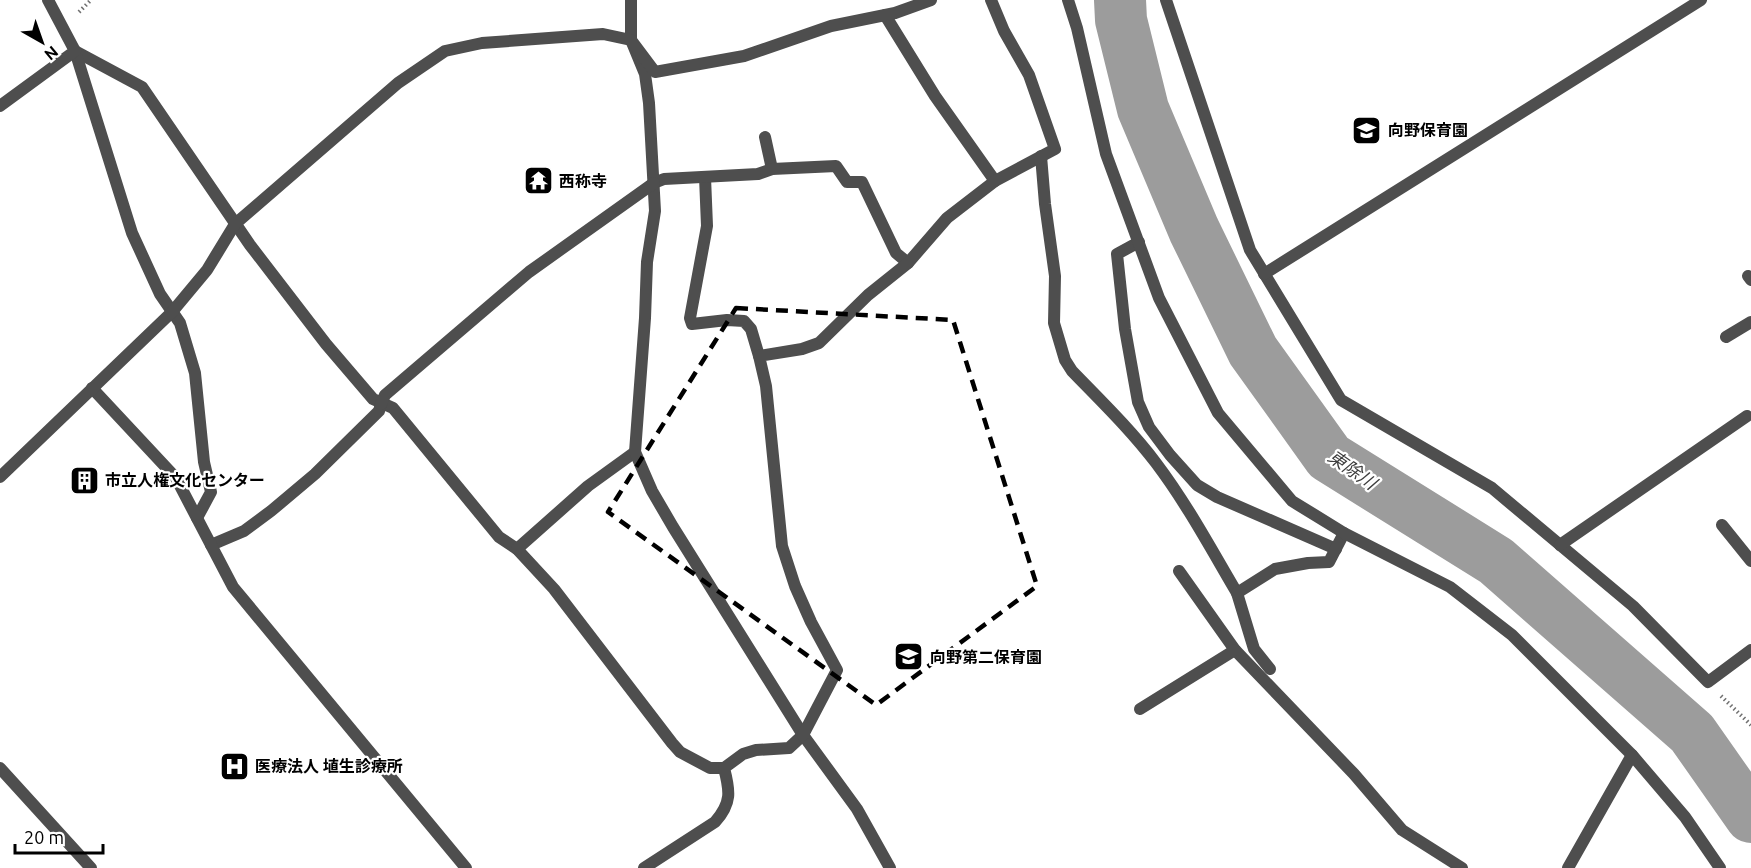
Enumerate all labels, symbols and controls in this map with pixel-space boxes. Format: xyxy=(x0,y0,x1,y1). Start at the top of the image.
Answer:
north arrow xyxy=(12,12,72,72)
text: N xyxy=(41,43,62,64)
school or university icon: 向野保育園 xyxy=(1351,114,1383,146)
place label: 向野保育園 xyxy=(1388,121,1468,139)
temple icon: 西称寺 xyxy=(522,165,554,197)
place label: 西称寺 xyxy=(559,172,607,190)
water label: 東除川 xyxy=(1325,446,1382,494)
building icon: 市立人権文化センター xyxy=(68,464,100,496)
place label: 市立人権文化センター xyxy=(105,471,265,489)
school or university icon: 向野第二保育園 xyxy=(893,641,925,673)
place label: 向野第二保育園 xyxy=(930,648,1042,666)
hospital icon: 医療法人 埴生診療所 xyxy=(218,750,250,782)
place label: 医療法人 埴生診療所 xyxy=(255,757,403,775)
scale bar xyxy=(15,817,104,855)
text: 20 m xyxy=(24,827,64,847)

